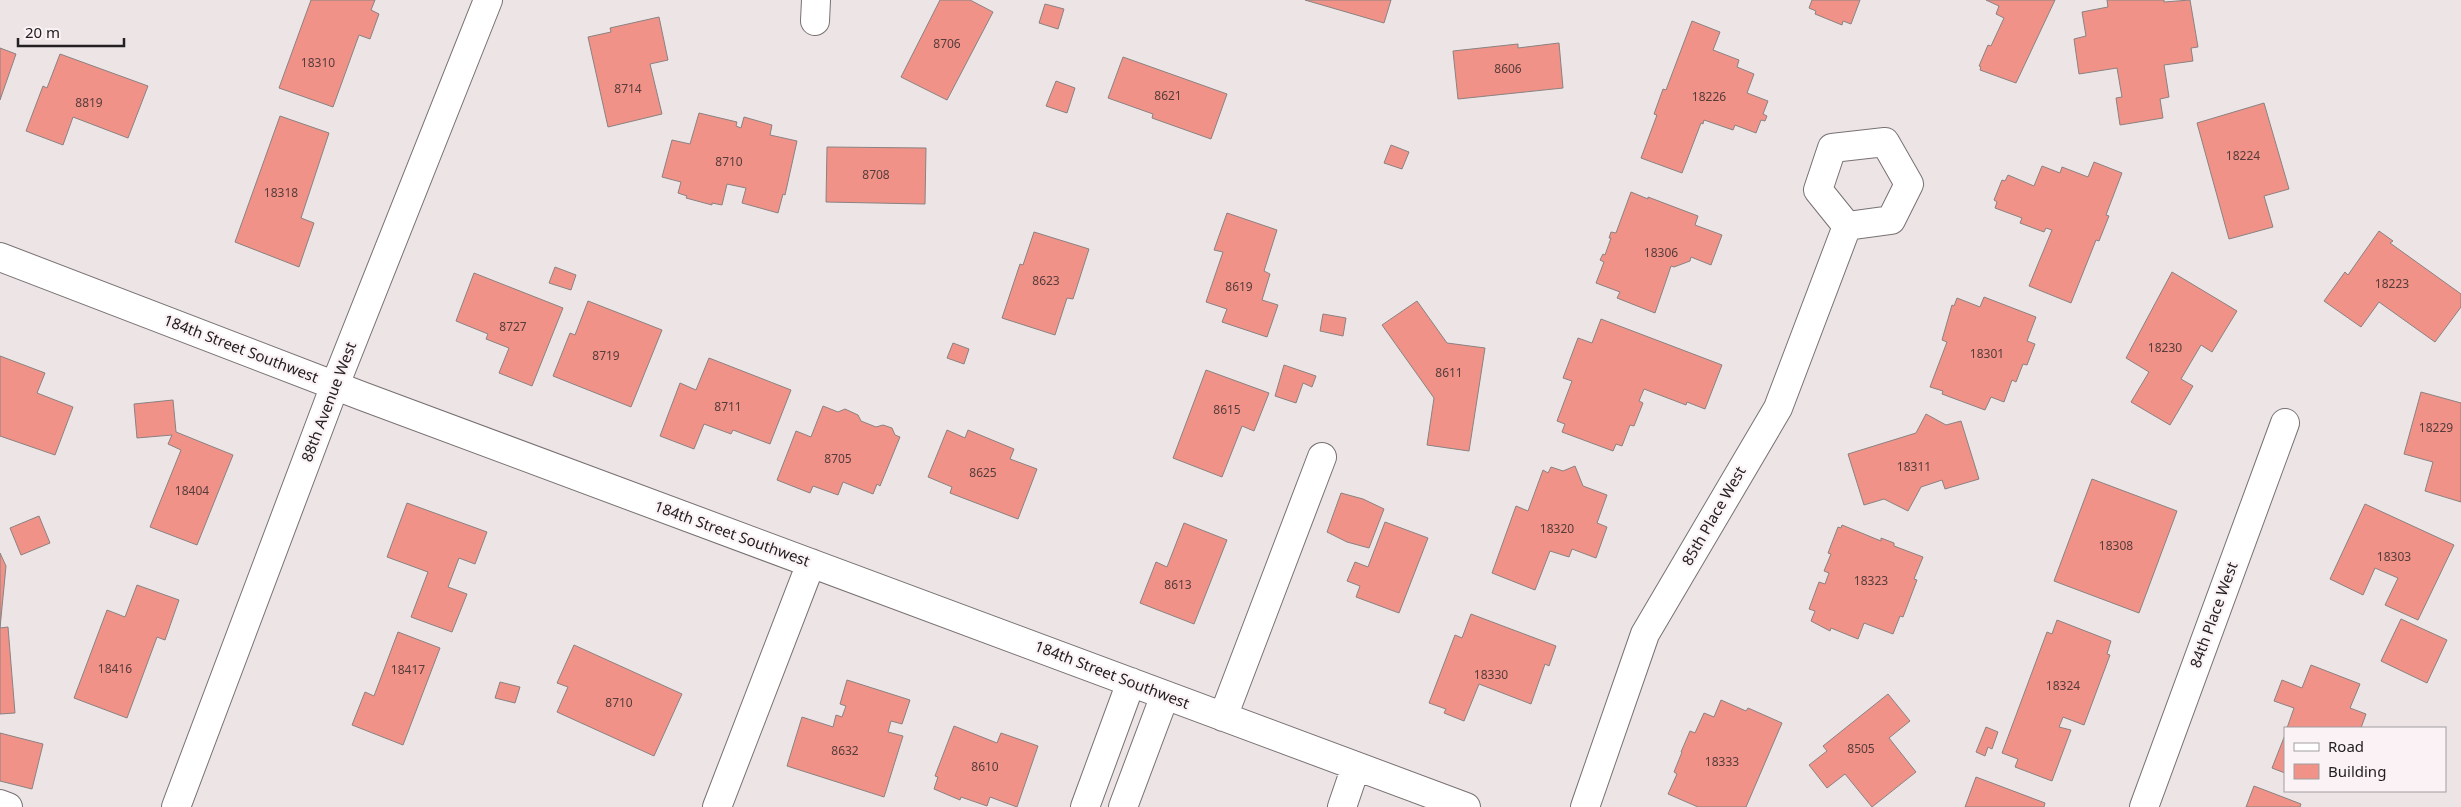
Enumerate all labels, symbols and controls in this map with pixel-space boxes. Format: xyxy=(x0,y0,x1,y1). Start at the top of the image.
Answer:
scale bar xyxy=(18,15,124,47)
text: 20 m xyxy=(25,22,60,42)
house number: 8706 xyxy=(933,35,961,52)
house number: 18310 xyxy=(301,54,335,71)
house number: 8606 xyxy=(1494,60,1522,77)
house number: 8714 xyxy=(614,80,642,97)
house number: 8621 xyxy=(1154,87,1182,104)
house number: 18226 xyxy=(1692,88,1726,105)
house number: 8819 xyxy=(75,94,103,111)
house number: 18224 xyxy=(2226,147,2260,164)
house number: 8710 xyxy=(715,153,743,170)
house number: 8708 xyxy=(862,166,890,183)
house number: 18318 xyxy=(264,184,298,201)
house number: 18306 xyxy=(1644,244,1678,261)
house number: 8623 xyxy=(1032,272,1060,289)
house number: 18223 xyxy=(2375,275,2409,292)
house number: 8619 xyxy=(1225,278,1253,295)
street label: 184th Street Southwest xyxy=(161,309,322,387)
house number: 8727 xyxy=(499,318,527,335)
street label: 88th Avenue West xyxy=(296,338,360,465)
house number: 18230 xyxy=(2148,339,2182,356)
house number: 18301 xyxy=(1970,345,2004,362)
house number: 8719 xyxy=(592,347,620,364)
house number: 8611 xyxy=(1435,364,1463,381)
house number: 8711 xyxy=(714,398,742,415)
house number: 8615 xyxy=(1213,401,1241,418)
house number: 18229 xyxy=(2419,419,2453,436)
house number: 8705 xyxy=(824,450,852,467)
house number: 18311 xyxy=(1897,458,1931,475)
street label: 85th Place West xyxy=(1677,462,1750,569)
house number: 8625 xyxy=(969,464,997,481)
house number: 18404 xyxy=(175,482,209,499)
street label: 184th Street Southwest xyxy=(652,496,813,571)
house number: 18320 xyxy=(1540,520,1574,537)
house number: 18308 xyxy=(2099,537,2133,554)
house number: 18303 xyxy=(2377,548,2411,565)
street label: 84th Place West xyxy=(2185,558,2242,670)
house number: 18323 xyxy=(1854,572,1888,589)
house number: 8613 xyxy=(1164,576,1192,593)
street label: 184th Street Southwest xyxy=(1032,635,1193,713)
house number: 18416 xyxy=(98,660,132,677)
house number: 18417 xyxy=(391,661,425,678)
house number: 18330 xyxy=(1474,666,1508,683)
house number: 18324 xyxy=(2046,677,2080,694)
house number: 8710 xyxy=(605,694,633,711)
legend xyxy=(2284,727,2446,792)
text: Road xyxy=(2328,736,2364,756)
house number: 8505 xyxy=(1847,740,1875,757)
house number: 8632 xyxy=(831,742,859,759)
house number: 18333 xyxy=(1705,753,1739,770)
house number: 8610 xyxy=(971,758,999,775)
text: Building xyxy=(2328,761,2386,781)

